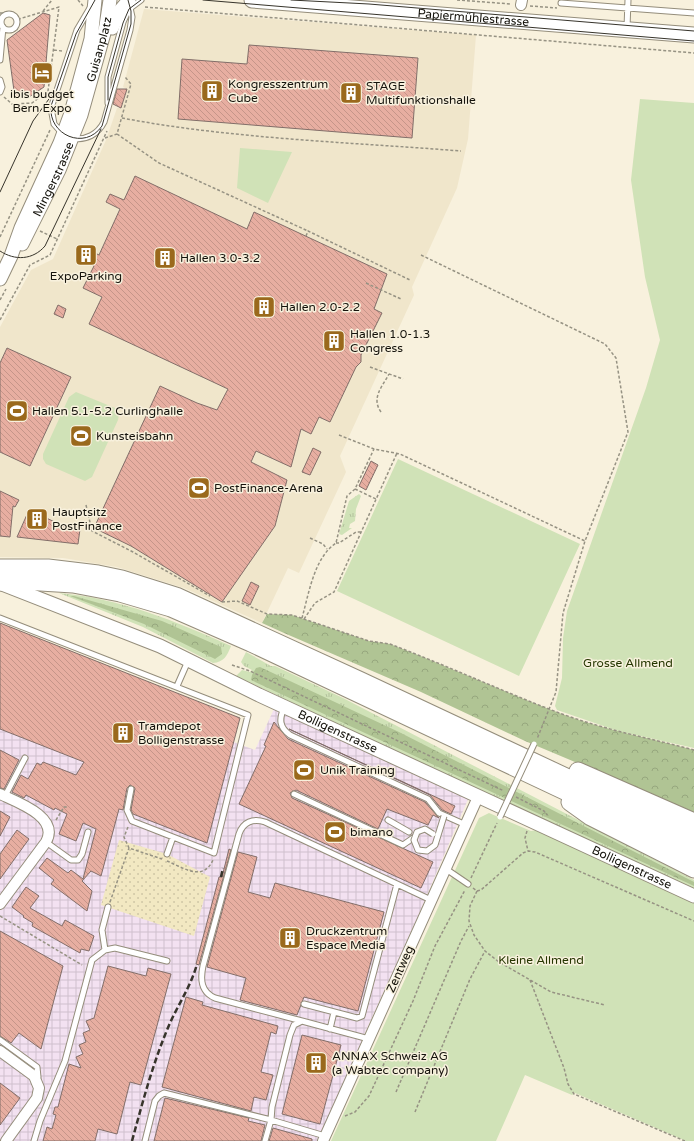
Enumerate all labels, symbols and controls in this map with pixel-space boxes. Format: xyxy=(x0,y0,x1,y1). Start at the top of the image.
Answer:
street label: Papiermühlestrasse xyxy=(417,6,530,29)
street label: Guisanplatz xyxy=(84,16,114,84)
hotel icon: ibis budget Bern Expo xyxy=(29,60,55,86)
place label: Kongresszentrum Cube xyxy=(228,77,328,105)
building icon: Kongresszentrum Cube xyxy=(199,78,225,104)
place label: STAGE Multifunktionshalle xyxy=(366,79,476,107)
building icon: STAGE Multifunktionshalle xyxy=(338,80,364,106)
place label: ibis budget Bern Expo xyxy=(10,87,74,115)
street label: Mingerstrasse xyxy=(30,140,77,219)
building icon: ExpoParking xyxy=(73,242,99,268)
building icon: Hallen 3.0-3.2 xyxy=(152,245,178,271)
place label: Hallen 3.0-3.2 xyxy=(180,251,260,265)
place label: ExpoParking xyxy=(50,269,122,283)
building icon: Hallen 2.0-2.2 xyxy=(251,294,277,320)
place label: Hallen 2.0-2.2 xyxy=(280,300,360,314)
place label: Hallen 1.0-1.3 Congress xyxy=(350,327,430,355)
building icon: Hallen 1.0-1.3 Congress xyxy=(321,328,347,354)
sports icon: Hallen 5.1-5.2 Curlinghalle xyxy=(4,398,30,424)
place label: Hallen 5.1-5.2 Curlinghalle xyxy=(32,404,183,418)
sports icon: Kunsteisbahn xyxy=(68,423,94,449)
place label: Kunsteisbahn xyxy=(96,429,173,443)
sports icon: PostFinance-Arena xyxy=(186,475,212,501)
place label: PostFinance-Arena xyxy=(214,481,323,495)
place label: Hauptsitz PostFinance xyxy=(52,505,122,533)
building icon: Hauptsitz PostFinance xyxy=(24,506,50,532)
park label: Grosse Allmend xyxy=(583,656,673,670)
street label: Bolligenstrasse xyxy=(296,707,380,756)
place label: Tramdepot Bolligenstrasse xyxy=(138,719,224,747)
building icon: Tramdepot Bolligenstrasse xyxy=(110,720,136,746)
sports icon: Unik Training xyxy=(291,757,317,783)
place label: Unik Training xyxy=(320,763,395,777)
sports icon: bimano xyxy=(322,819,348,845)
place label: bimano xyxy=(350,825,393,839)
street label: Bolligenstrasse xyxy=(590,843,674,892)
place label: Druckzentrum Espace Media xyxy=(306,924,387,952)
building icon: Druckzentrum Espace Media xyxy=(277,925,303,951)
street label: Zentweg xyxy=(383,943,417,995)
park label: Kleine Allmend xyxy=(498,953,584,967)
place label: ANNAX Schweiz AG (a Wabtec company) xyxy=(332,1049,448,1077)
building icon: ANNAX Schweiz AG (a Wabtec company) xyxy=(303,1050,329,1076)

